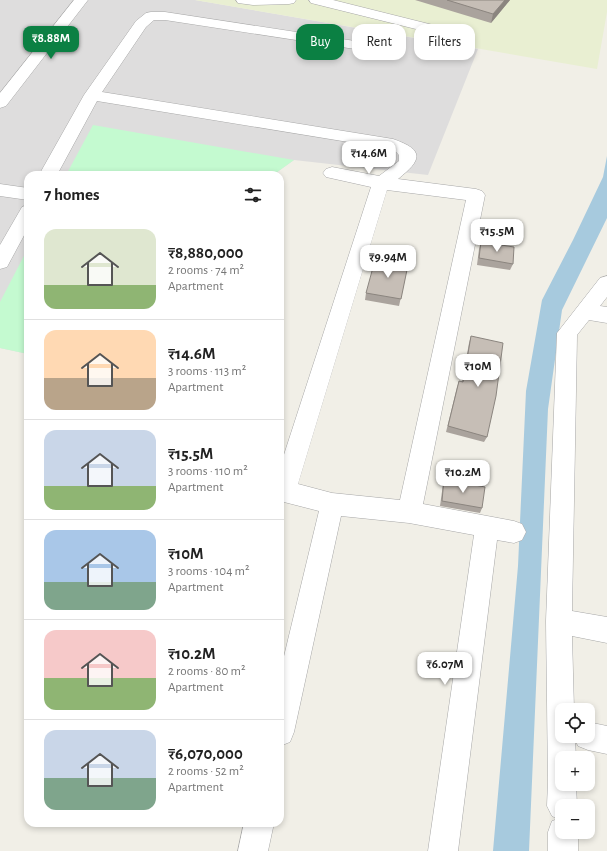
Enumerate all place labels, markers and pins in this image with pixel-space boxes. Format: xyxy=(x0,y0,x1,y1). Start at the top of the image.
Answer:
pin: ₹8.88M xyxy=(18,26,84,60)
pin: ₹14.6M xyxy=(336,141,402,175)
pin: ₹15.5M xyxy=(464,219,530,253)
pin: ₹9.94M xyxy=(355,245,421,279)
pin: ₹10M xyxy=(454,354,502,388)
pin: ₹10.2M xyxy=(430,460,496,494)
pin: ₹6.07M xyxy=(412,652,478,686)

